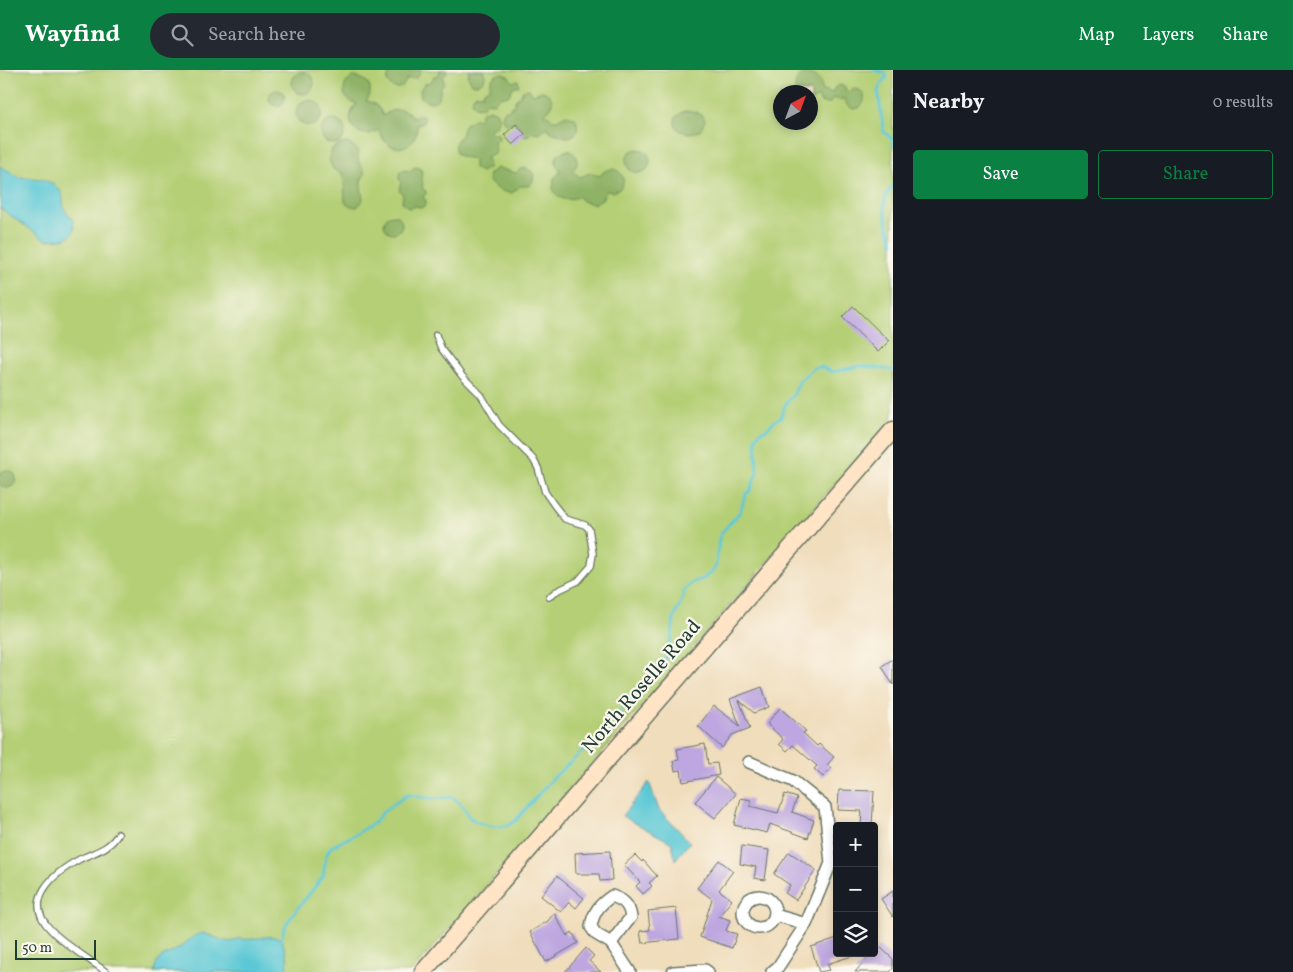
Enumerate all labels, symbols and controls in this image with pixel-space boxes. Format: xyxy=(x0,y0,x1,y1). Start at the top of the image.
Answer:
search box xyxy=(150,13,500,58)
text: Wayfind xyxy=(25,18,120,52)
icon: search xyxy=(168,21,196,49)
text: Search here xyxy=(208,22,305,48)
text: Map xyxy=(1078,23,1114,48)
text: Layers xyxy=(1142,23,1194,48)
text: Share xyxy=(1222,23,1268,48)
north arrow xyxy=(773,85,818,130)
text: Nearby xyxy=(913,88,984,117)
text: 0 results xyxy=(1213,92,1273,114)
button: Save xyxy=(913,150,1088,199)
button: Share xyxy=(1098,150,1273,199)
street label: North Roselle Road xyxy=(576,614,708,760)
map controls xyxy=(833,822,878,957)
button: + xyxy=(833,822,878,867)
button: − xyxy=(833,867,878,912)
button: layers xyxy=(833,912,878,957)
scale bar xyxy=(15,937,96,960)
text: 50 m xyxy=(22,939,52,958)

